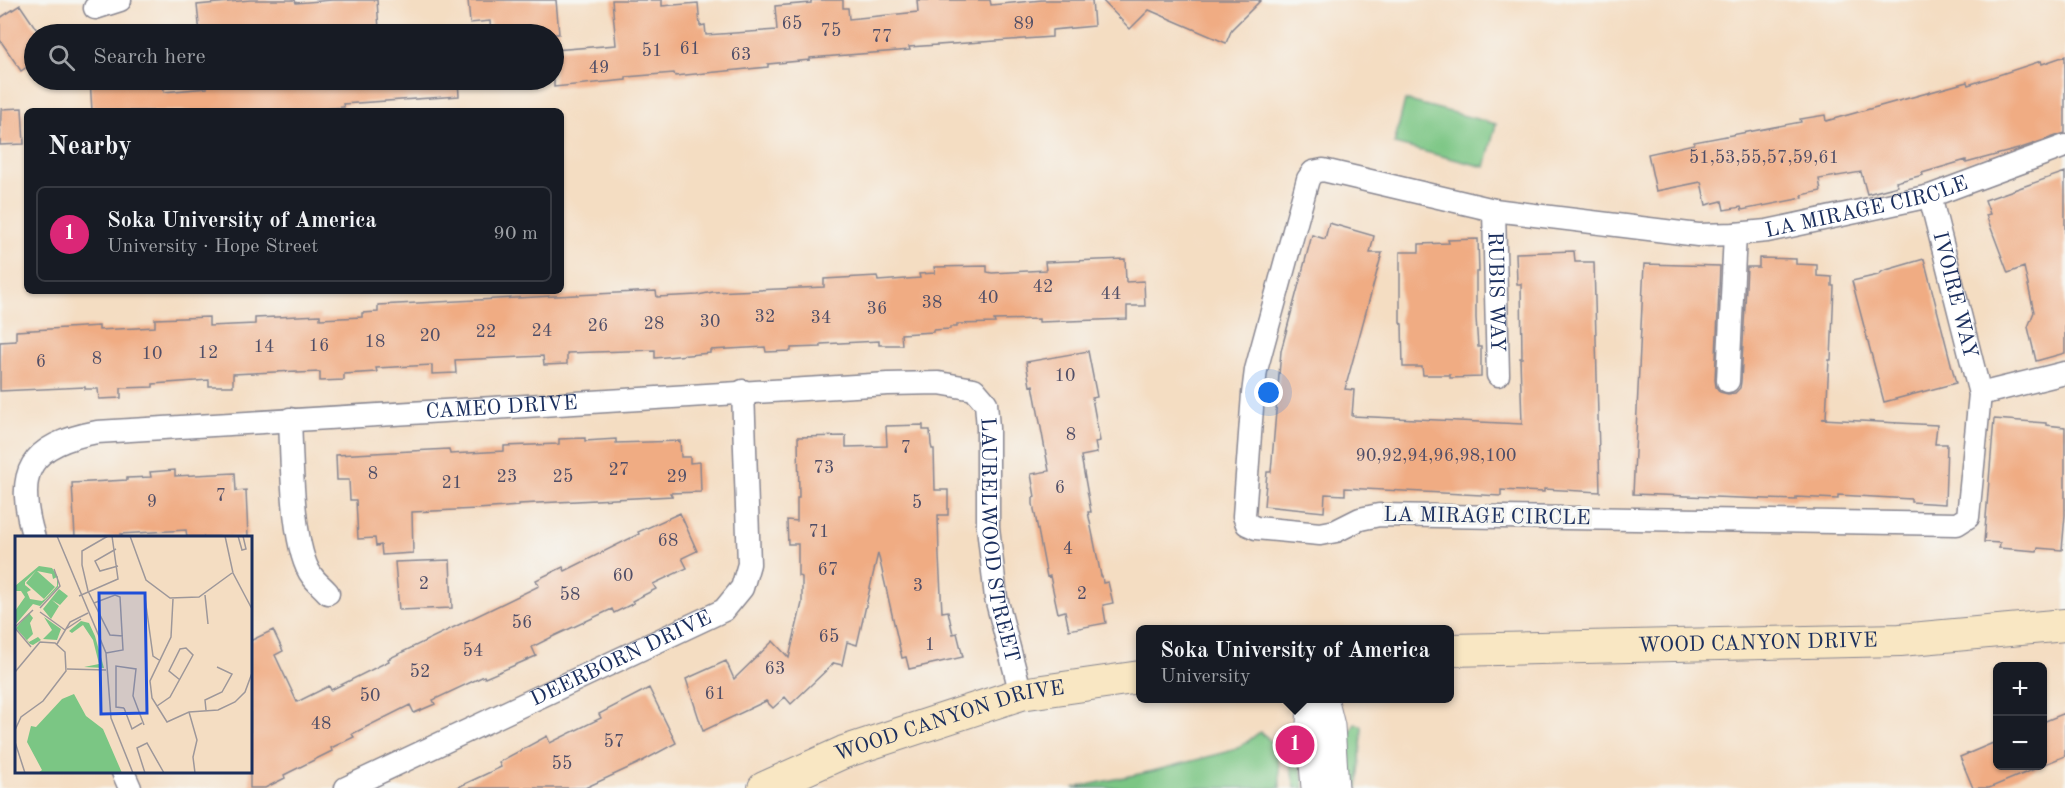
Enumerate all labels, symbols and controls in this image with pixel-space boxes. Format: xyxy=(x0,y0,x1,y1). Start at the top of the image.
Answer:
house number: 65 xyxy=(782,15,802,33)
house number: 89 xyxy=(1014,15,1034,33)
house number: 75 xyxy=(821,22,841,40)
search box xyxy=(24,24,564,90)
house number: 77 xyxy=(872,28,892,46)
house number: 61 xyxy=(680,40,700,58)
icon: search xyxy=(45,41,78,74)
house number: 51 xyxy=(642,42,662,60)
text: Search here xyxy=(93,46,206,68)
house number: 63 xyxy=(731,46,751,64)
house number: 49 xyxy=(589,59,609,77)
text: Nearby xyxy=(48,134,132,160)
house number: 51,53,55,57,59,61 xyxy=(1689,149,1839,167)
street label: LA MIRAGE CIRCLE xyxy=(1763,172,1971,242)
text: Soka University of America xyxy=(107,210,377,232)
text: 1 xyxy=(64,224,75,244)
text: 90 m xyxy=(493,224,538,244)
street label: IVOIRE WAY xyxy=(1929,229,1981,360)
street label: RUBIS WAY xyxy=(1484,231,1508,353)
text: University · Hope Street xyxy=(107,237,318,257)
house number: 42 xyxy=(1033,278,1053,296)
house number: 44 xyxy=(1101,285,1121,303)
house number: 40 xyxy=(978,289,998,307)
house number: 38 xyxy=(922,294,942,312)
house number: 36 xyxy=(867,300,887,318)
house number: 32 xyxy=(755,308,775,326)
house number: 34 xyxy=(811,309,831,327)
house number: 30 xyxy=(700,313,720,331)
house number: 28 xyxy=(644,315,664,333)
house number: 26 xyxy=(588,317,608,335)
house number: 24 xyxy=(532,322,552,340)
house number: 22 xyxy=(476,323,496,341)
house number: 20 xyxy=(420,327,440,345)
house number: 18 xyxy=(365,333,385,351)
house number: 16 xyxy=(309,337,329,355)
house number: 14 xyxy=(254,338,274,356)
house number: 12 xyxy=(198,344,218,362)
house number: 10 xyxy=(142,345,162,363)
house number: 8 xyxy=(92,350,102,368)
house number: 6 xyxy=(36,353,46,371)
house number: 10 xyxy=(1055,367,1075,385)
your location xyxy=(1254,378,1283,407)
street label: CAMEO DRIVE xyxy=(425,392,578,423)
street label: LAURELWOOD STREET xyxy=(977,416,1023,664)
house number: 8 xyxy=(1066,426,1076,444)
house number: 7 xyxy=(901,439,911,457)
house number: 90,92,94,96,98,100 xyxy=(1356,447,1516,465)
house number: 73 xyxy=(814,459,834,477)
house number: 27 xyxy=(609,461,629,479)
house number: 8 xyxy=(368,465,378,483)
house number: 23 xyxy=(497,468,517,486)
house number: 25 xyxy=(553,468,573,486)
house number: 29 xyxy=(667,468,687,486)
house number: 21 xyxy=(442,474,462,492)
house number: 6 xyxy=(1055,479,1065,497)
house number: 7 xyxy=(216,487,226,505)
house number: 9 xyxy=(147,493,157,511)
house number: 5 xyxy=(912,494,922,512)
street label: LA MIRAGE CIRCLE xyxy=(1383,505,1591,529)
house number: 71 xyxy=(809,523,829,541)
house number: 68 xyxy=(658,532,678,550)
inset map xyxy=(15,536,252,773)
house number: 4 xyxy=(1063,540,1073,558)
house number: 67 xyxy=(818,561,838,579)
house number: 60 xyxy=(613,567,633,585)
house number: 2 xyxy=(419,575,429,593)
house number: 3 xyxy=(913,577,923,595)
house number: 2 xyxy=(1077,585,1087,603)
house number: 58 xyxy=(560,586,580,604)
street label: DEERBORN DRIVE xyxy=(527,607,715,710)
house number: 56 xyxy=(512,614,532,632)
popup xyxy=(1136,625,1454,703)
house number: 65 xyxy=(819,628,839,646)
street label: WOOD CANYON DRIVE xyxy=(1638,630,1878,656)
house number: 1 xyxy=(925,636,935,654)
text: Soka University of America xyxy=(1160,640,1430,662)
house number: 54 xyxy=(463,642,483,660)
house number: 63 xyxy=(765,660,785,678)
map controls xyxy=(1993,662,2047,770)
button: + xyxy=(1993,662,2047,716)
house number: 52 xyxy=(410,663,430,681)
text: University xyxy=(1160,667,1251,687)
street label: WOOD CANYON DRIVE xyxy=(832,677,1066,765)
house number: 61 xyxy=(705,685,725,703)
house number: 50 xyxy=(360,687,380,705)
house number: 48 xyxy=(311,715,331,733)
button: − xyxy=(1993,716,2047,770)
pin: 1 xyxy=(1276,722,1314,768)
house number: 57 xyxy=(604,733,624,751)
house number: 55 xyxy=(552,755,572,773)

